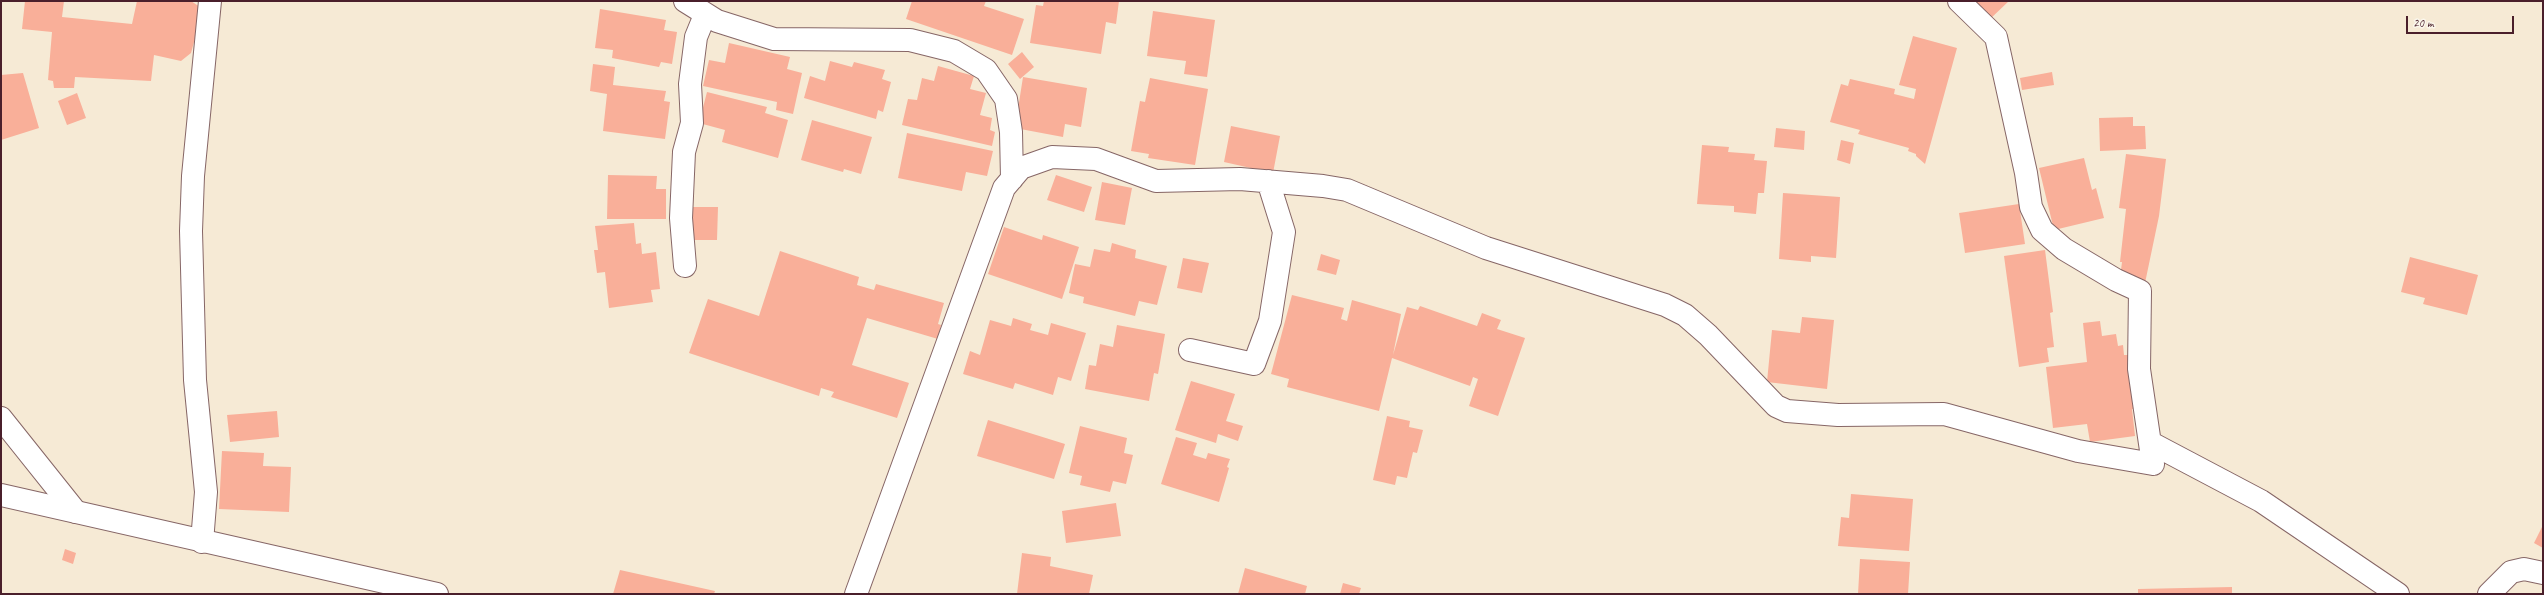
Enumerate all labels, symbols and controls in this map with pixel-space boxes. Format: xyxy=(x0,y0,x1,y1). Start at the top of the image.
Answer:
scale bar xyxy=(2408,8,2516,34)
text: 20 m xyxy=(2413,15,2433,31)

